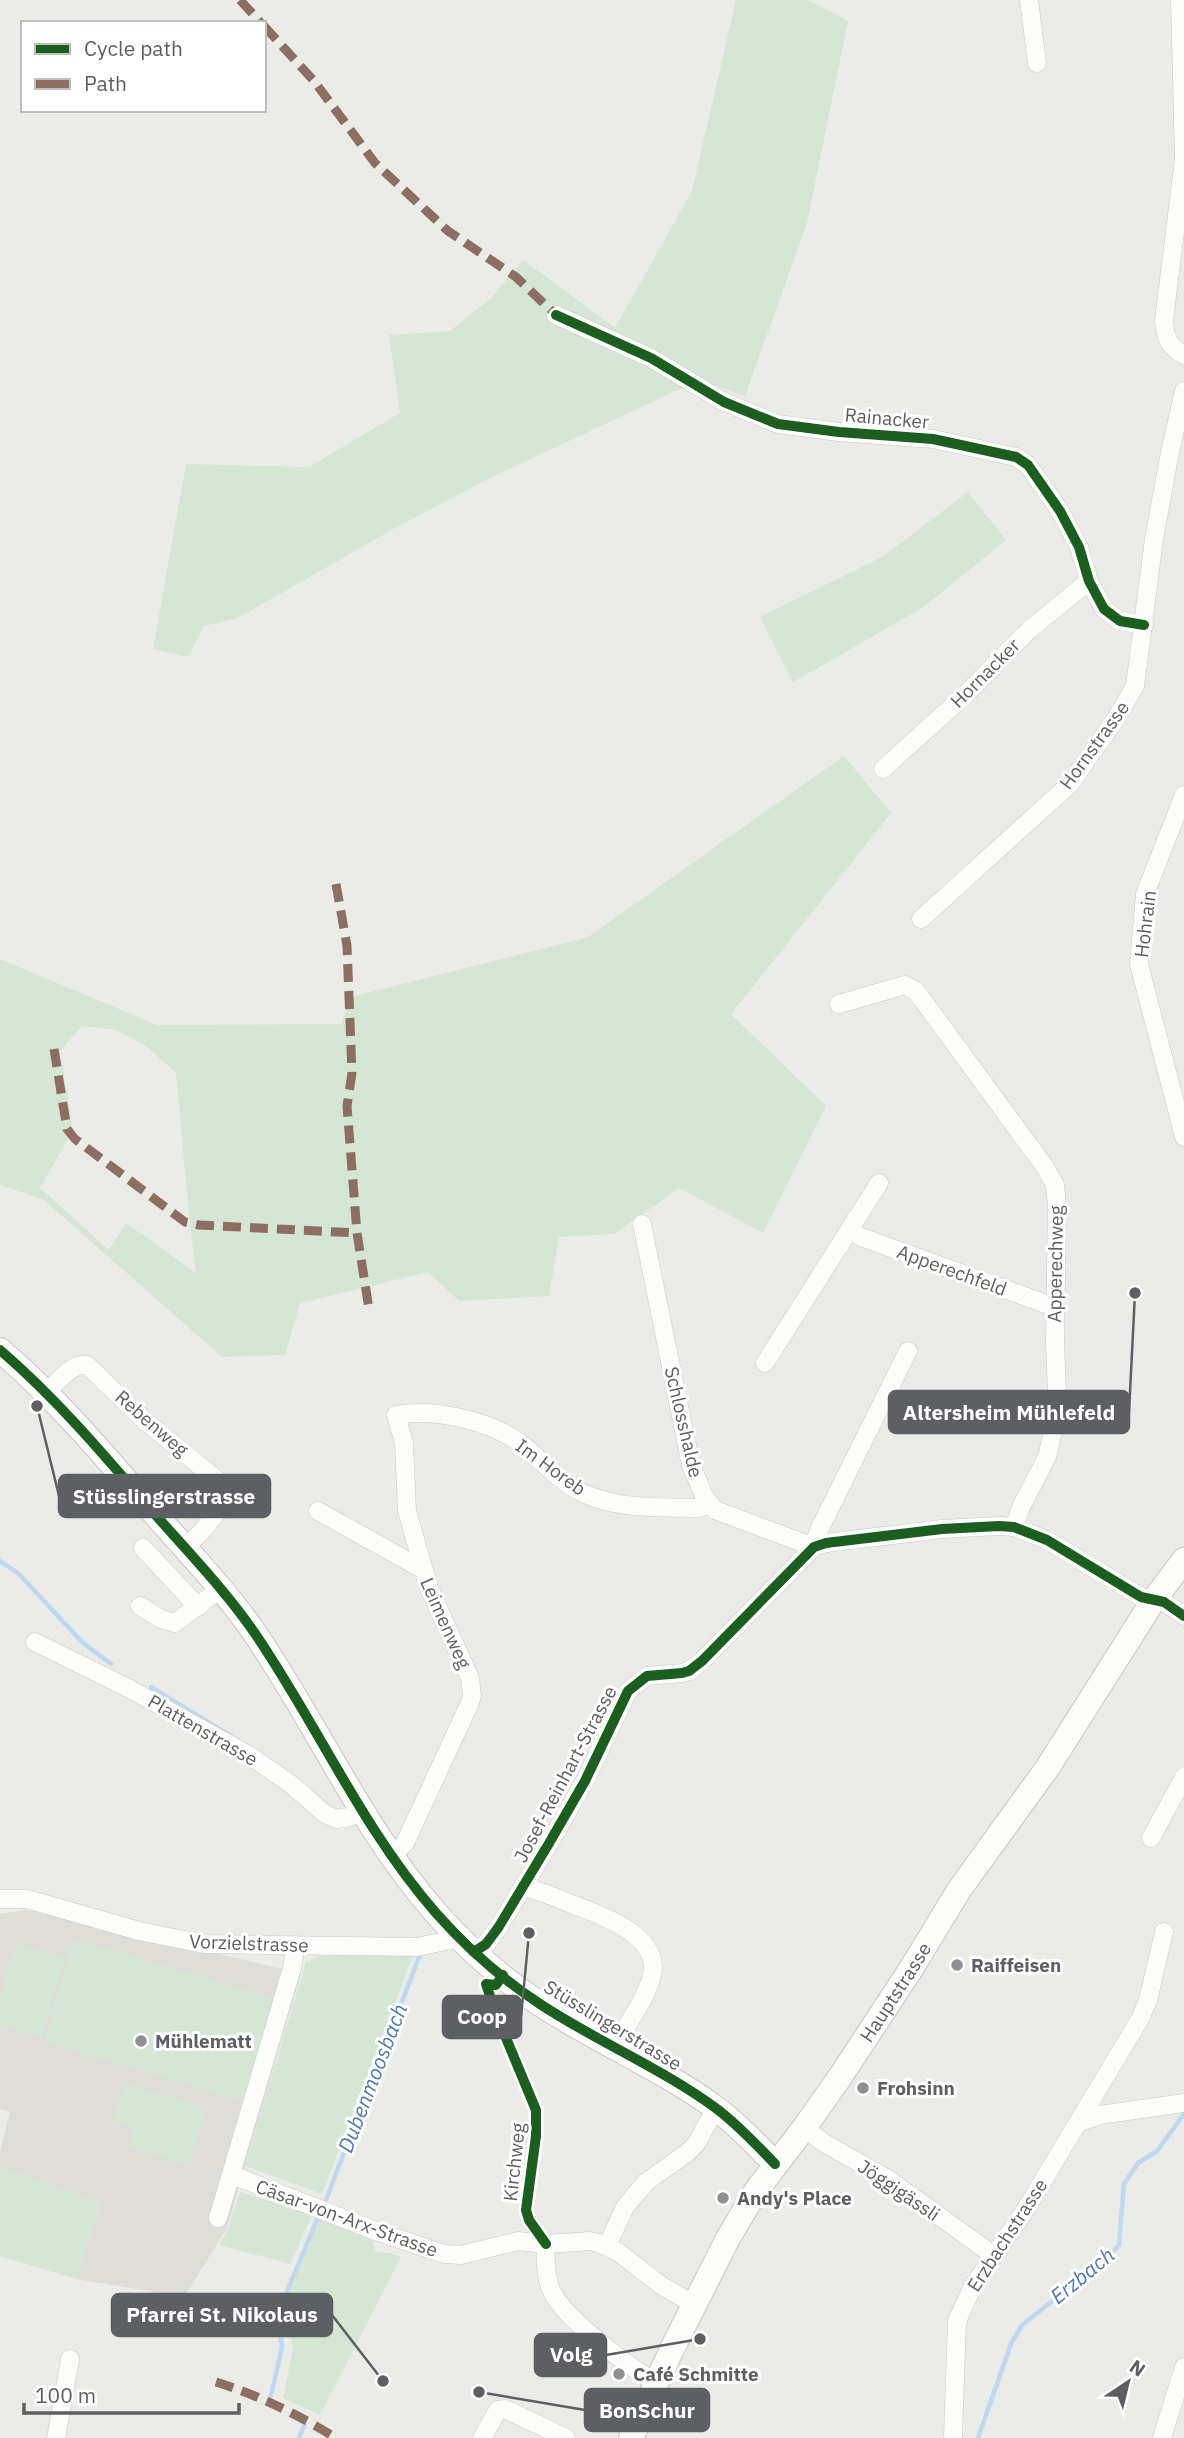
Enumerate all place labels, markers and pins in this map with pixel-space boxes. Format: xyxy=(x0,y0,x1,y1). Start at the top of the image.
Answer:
callout: Altersheim Mühlefeld xyxy=(889,1391,1129,1433)
callout: Stüsslingerstrasse xyxy=(59,1475,270,1517)
place label: Raiffeisen xyxy=(971,1953,1061,1977)
marker: Raiffeisen xyxy=(949,1957,965,1973)
callout: Coop xyxy=(443,1996,521,2038)
place label: Mühlematt xyxy=(155,2029,252,2053)
marker: Mühlematt xyxy=(133,2033,149,2049)
place label: Frohsinn xyxy=(877,2076,955,2100)
marker: Frohsinn xyxy=(855,2080,871,2096)
place label: Andy's Place xyxy=(737,2186,852,2210)
marker: Andy's Place xyxy=(715,2190,731,2206)
callout: Pfarrei St. Nikolaus xyxy=(112,2294,332,2336)
callout: Volg xyxy=(535,2334,606,2376)
place label: Café Schmitte xyxy=(633,2362,759,2386)
marker: Café Schmitte xyxy=(611,2366,627,2382)
callout: BonSchur xyxy=(585,2389,709,2431)

